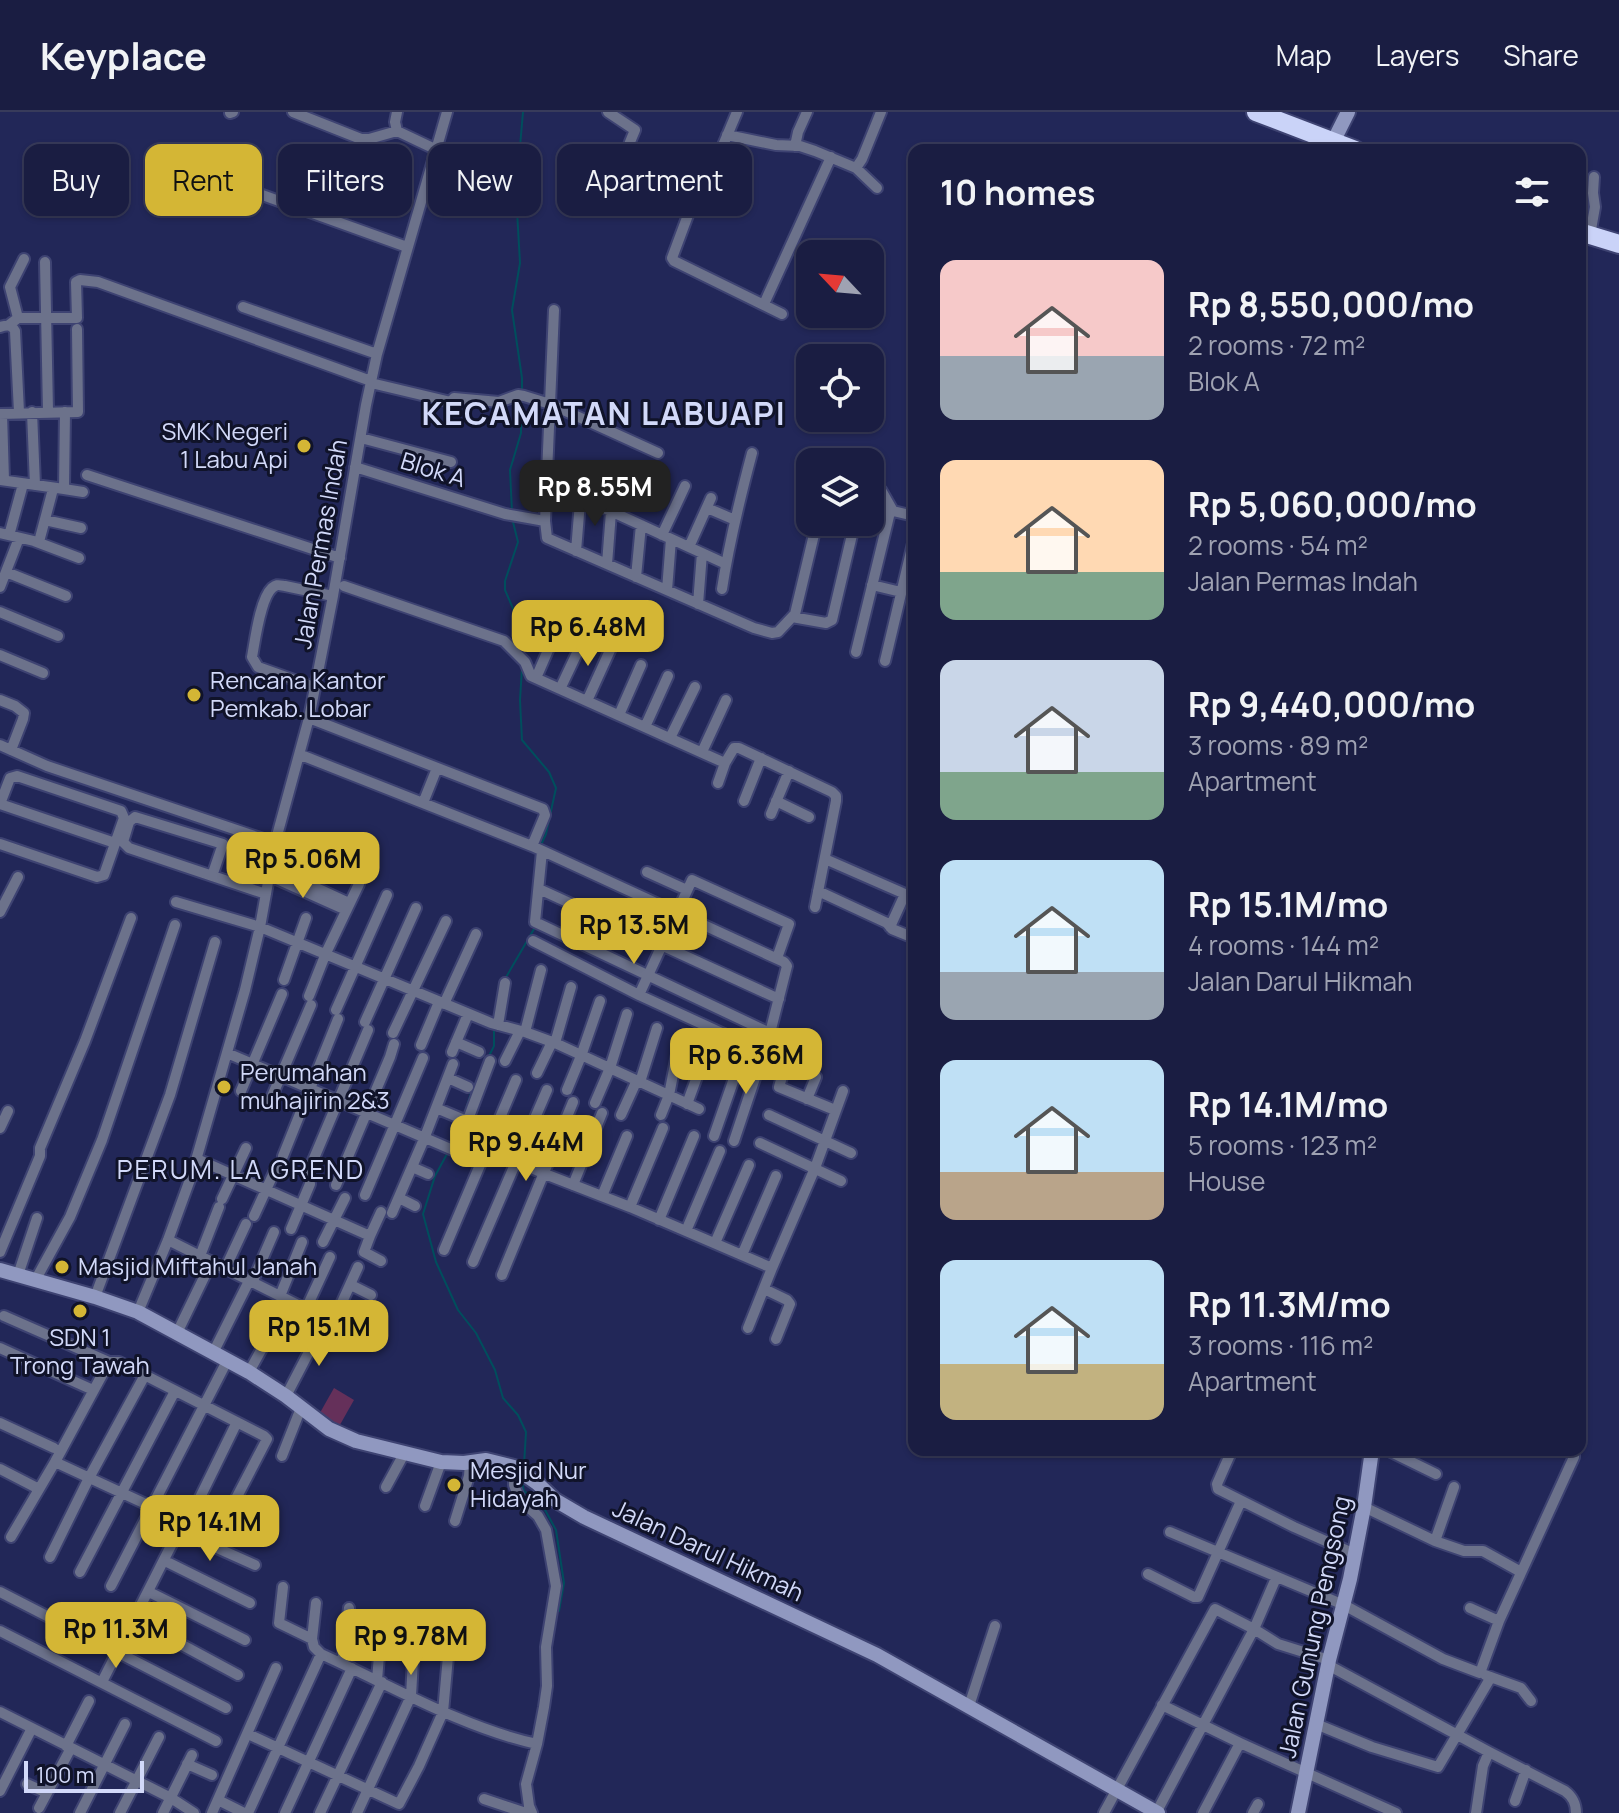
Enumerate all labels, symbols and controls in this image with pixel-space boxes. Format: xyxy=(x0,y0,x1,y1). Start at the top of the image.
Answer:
text: Keyplace xyxy=(40,29,207,81)
text: Map xyxy=(1276,36,1332,74)
text: Layers xyxy=(1376,36,1459,74)
text: Share xyxy=(1503,36,1579,74)
chip: Buy xyxy=(24,144,129,216)
chip: Rent xyxy=(145,144,262,216)
chip: Filters xyxy=(278,144,412,216)
chip: New xyxy=(428,144,541,216)
chip: Apartment xyxy=(557,144,752,216)
text: 10 homes xyxy=(940,169,1096,215)
icon: filters xyxy=(1510,170,1554,214)
north arrow xyxy=(796,240,884,328)
map controls xyxy=(796,240,884,536)
text: Rp 8,550,000/mo xyxy=(1188,281,1474,327)
icon: home xyxy=(1004,292,1100,388)
text: 2 rooms · 72 m² xyxy=(1188,327,1365,363)
button: locate xyxy=(796,344,884,432)
text: Blok A xyxy=(1188,363,1260,399)
district label: KECAMATAN LABUAPI xyxy=(421,391,787,435)
place label: SMK Negeri 1 Labu Api xyxy=(162,414,288,475)
street label: Jalan Permas Indah xyxy=(285,436,354,651)
marker: SMK Negeri 1 Labu Api xyxy=(295,437,313,455)
street label: Blok A xyxy=(397,443,470,494)
button: layers xyxy=(796,448,884,536)
pin: Rp 8.55M xyxy=(512,460,678,528)
text: Rp 8.55M xyxy=(538,468,652,504)
text: Rp 5,060,000/mo xyxy=(1188,481,1477,527)
icon: home xyxy=(1004,492,1100,588)
text: 2 rooms · 54 m² xyxy=(1188,527,1368,563)
text: Jalan Permas Indah xyxy=(1188,563,1418,599)
pin: Rp 6.48M xyxy=(505,600,671,668)
text: Rp 6.48M xyxy=(530,608,646,644)
place label: Rencana Kantor Pemkab. Lobar xyxy=(210,663,386,724)
text: Rp 9,440,000/mo xyxy=(1188,681,1475,727)
marker: Rencana Kantor Pemkab. Lobar xyxy=(185,686,203,704)
icon: home xyxy=(1004,692,1100,788)
text: 3 rooms · 89 m² xyxy=(1188,727,1368,763)
text: Apartment xyxy=(1188,763,1317,799)
pin: Rp 5.06M xyxy=(220,832,386,900)
text: Rp 5.06M xyxy=(244,840,362,876)
text: Rp 15.1M/mo xyxy=(1188,881,1388,927)
icon: home xyxy=(1004,892,1100,988)
pin: Rp 13.5M xyxy=(551,898,717,966)
text: Rp 13.5M xyxy=(579,906,689,942)
text: 4 rooms · 144 m² xyxy=(1188,927,1379,963)
text: Jalan Darul Hikmah xyxy=(1188,963,1412,999)
pin: Rp 6.36M xyxy=(663,1028,829,1096)
text: Rp 6.36M xyxy=(688,1036,804,1072)
place label: Perumahan muhajirin 2&3 xyxy=(240,1055,390,1116)
marker: Perumahan muhajirin 2&3 xyxy=(215,1078,233,1096)
text: Rp 14.1M/mo xyxy=(1188,1081,1388,1127)
icon: home xyxy=(1004,1092,1100,1188)
pin: Rp 9.44M xyxy=(443,1115,609,1183)
text: Rp 9.44M xyxy=(468,1123,584,1159)
text: 5 rooms · 123 m² xyxy=(1188,1127,1377,1163)
district label: PERUM. LA GREND xyxy=(117,1151,365,1187)
text: House xyxy=(1188,1163,1265,1199)
place label: Masjid Miftahul Janah xyxy=(78,1249,317,1282)
marker: Masjid Miftahul Janah xyxy=(53,1258,71,1276)
text: Rp 11.3M/mo xyxy=(1188,1281,1391,1327)
icon: home xyxy=(1004,1292,1100,1388)
pin: Rp 15.1M xyxy=(236,1300,402,1368)
marker: SDN 1 Trong Tawah xyxy=(71,1302,89,1320)
text: Rp 15.1M xyxy=(267,1308,371,1344)
place label: SDN 1 Trong Tawah xyxy=(10,1320,150,1381)
text: 3 rooms · 116 m² xyxy=(1188,1327,1374,1363)
text: Apartment xyxy=(1188,1363,1317,1399)
place label: Mesjid Nur Hidayah xyxy=(470,1453,587,1514)
marker: Mesjid Nur Hidayah xyxy=(445,1476,463,1494)
street label: Jalan Darul Hikmah xyxy=(608,1491,809,1608)
street label: Jalan Gunung Pengsong xyxy=(1270,1493,1357,1761)
pin: Rp 14.1M xyxy=(127,1495,293,1563)
text: Rp 14.1M xyxy=(158,1503,262,1539)
pin: Rp 11.3M xyxy=(33,1602,199,1670)
pin: Rp 9.78M xyxy=(328,1609,494,1677)
text: Rp 11.3M xyxy=(63,1610,169,1646)
text: Rp 9.78M xyxy=(354,1617,468,1653)
scale bar xyxy=(24,1757,144,1793)
text: 100 m xyxy=(36,1760,94,1790)

